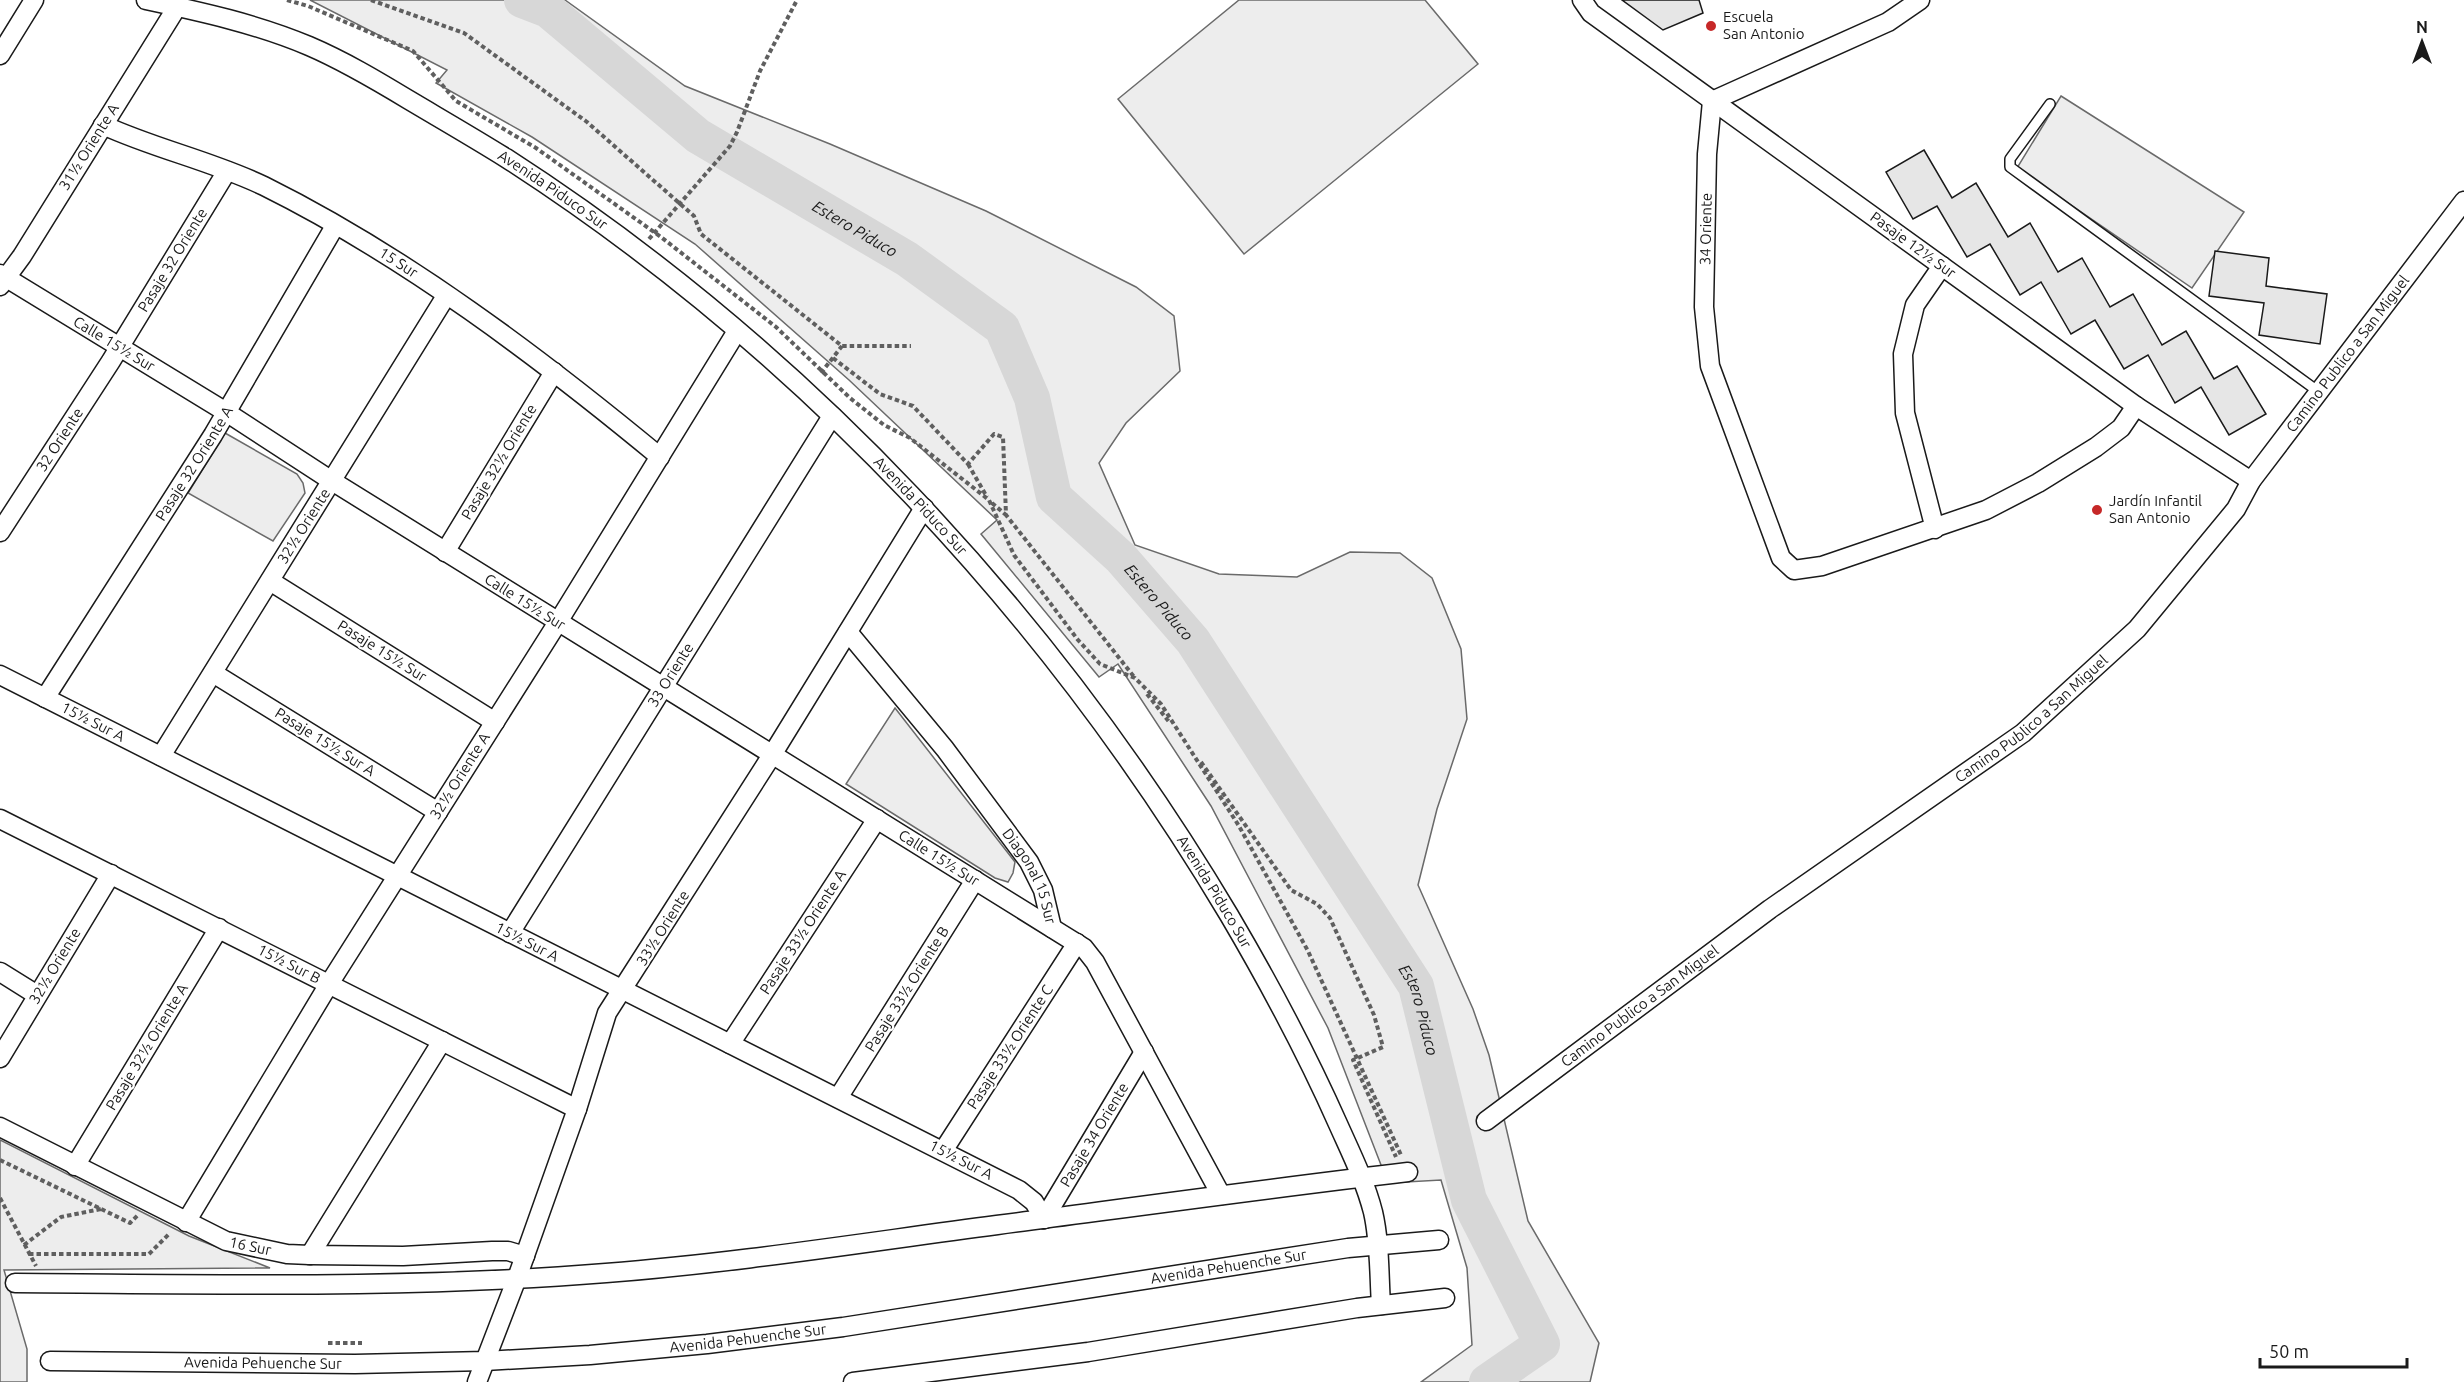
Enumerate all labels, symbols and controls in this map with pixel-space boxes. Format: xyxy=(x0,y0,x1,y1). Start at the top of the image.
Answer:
place label: Escuela San Antonio xyxy=(1723,8,1805,42)
north arrow xyxy=(2392,12,2452,72)
text: N xyxy=(2416,18,2428,36)
marker: Escuela San Antonio xyxy=(1704,19,1718,33)
street label: 31½ Oriente A xyxy=(55,100,122,193)
street label: Avenida Piduco Sur xyxy=(495,146,611,233)
street label: 34 Oriente xyxy=(1696,193,1715,265)
water label: Estero Piduco xyxy=(810,197,901,260)
street label: Pasaje 32 Oriente xyxy=(134,205,210,315)
street label: Pasaje 12½ Sur xyxy=(1867,208,1960,282)
street label: 15 Sur xyxy=(376,244,421,281)
street label: Camino Publico a San Miguel xyxy=(2282,272,2412,435)
street label: Calle 15½ Sur xyxy=(70,313,158,375)
street label: Pasaje 32½ Oriente xyxy=(457,401,540,523)
street label: Pasaje 32 Oriente A xyxy=(152,403,236,524)
street label: 32 Oriente xyxy=(33,404,86,474)
street label: Avenida Piduco Sur xyxy=(871,453,971,559)
street label: 32½ Oriente xyxy=(274,485,333,566)
place label: Jardín Infantil San Antonio xyxy=(2109,492,2202,526)
marker: Jardín Infantil San Antonio xyxy=(2090,503,2104,517)
water label: Estero Piduco xyxy=(1121,560,1197,644)
street label: Calle 15½ Sur xyxy=(482,570,569,633)
street label: Pasaje 15½ Sur xyxy=(335,616,430,685)
street label: 33 Oriente xyxy=(644,639,697,710)
street label: Camino Publico a San Miguel xyxy=(1952,651,2111,786)
street label: 15½ Sur A xyxy=(59,698,128,745)
street label: Pasaje 15½ Sur A xyxy=(272,704,379,779)
street label: 32½ Oriente A xyxy=(426,729,493,822)
street label: Diagonal 15 Sur xyxy=(999,825,1060,926)
street label: Calle 15½ Sur xyxy=(896,826,983,889)
street label: Avenida Piduco Sur xyxy=(1174,832,1256,951)
street label: Pasaje 33½ Oriente A xyxy=(756,866,849,997)
street label: 33½ Oriente xyxy=(633,887,692,968)
street label: 15½ Sur A xyxy=(493,918,562,965)
street label: Pasaje 33½ Oriente B xyxy=(861,923,952,1055)
street label: 32½ Oriente xyxy=(25,925,84,1007)
street label: 15½ Sur B xyxy=(255,940,324,987)
street label: Camino Publico a San Miguel xyxy=(1557,941,1722,1070)
water label: Estero Piduco xyxy=(1395,961,1442,1057)
street label: Pasaje 32½ Oriente A xyxy=(102,980,191,1113)
street label: Pasaje 33½ Oriente C xyxy=(963,982,1056,1112)
street label: Pasaje 34 Oriente xyxy=(1056,1079,1132,1190)
street label: 15½ Sur A xyxy=(927,1136,996,1183)
street label: 16 Sur xyxy=(228,1233,273,1259)
street label: Avenida Pehuenche Sur xyxy=(1149,1246,1308,1287)
street label: Avenida Pehuenche Sur xyxy=(669,1320,827,1355)
scale bar xyxy=(2260,1331,2407,1369)
text: 50 m xyxy=(2269,1341,2309,1361)
street label: Avenida Pehuenche Sur xyxy=(184,1353,342,1372)

